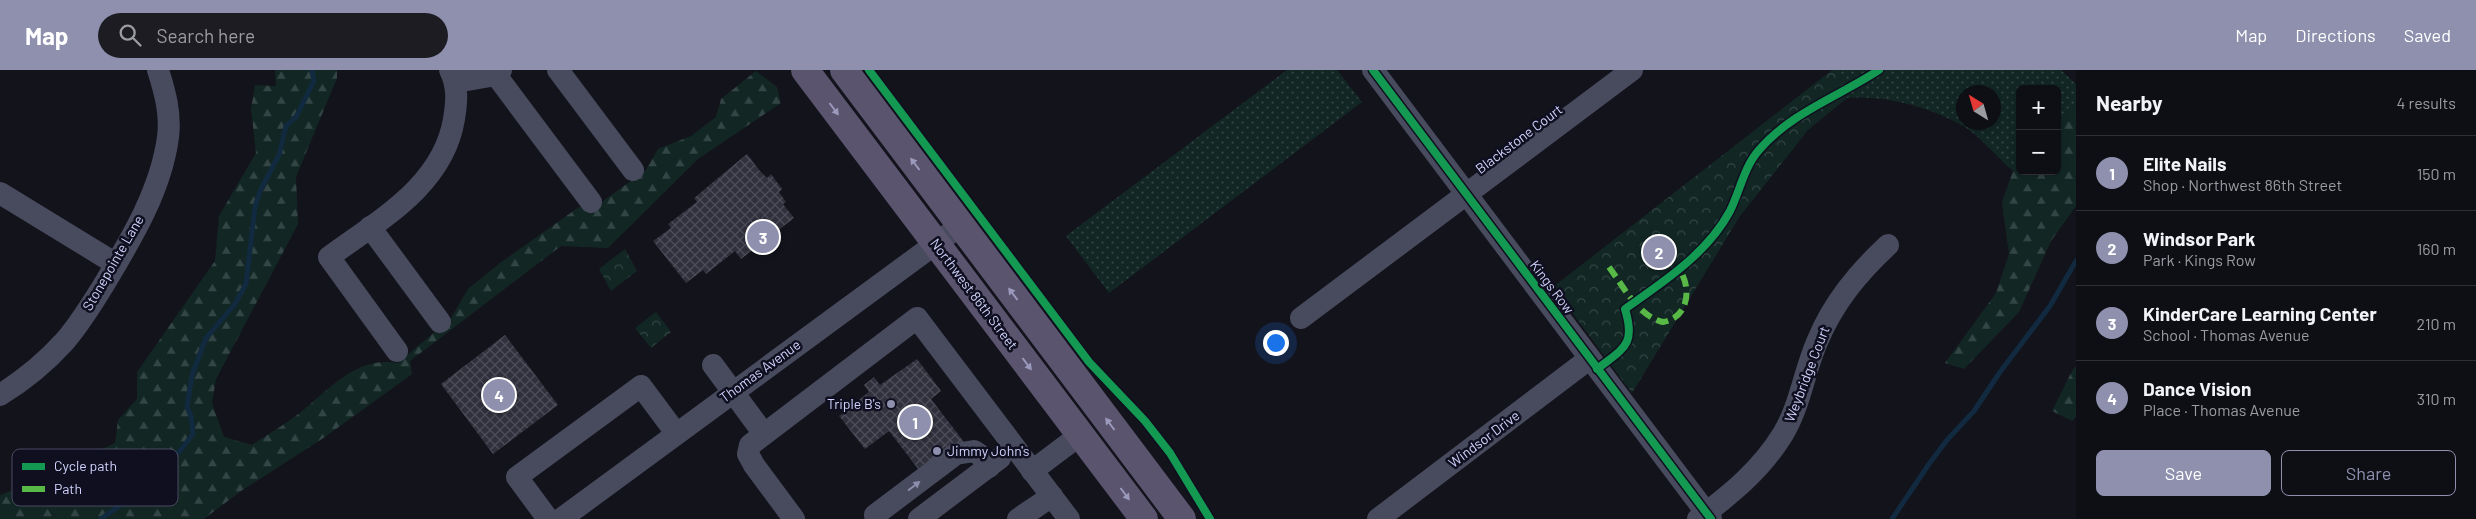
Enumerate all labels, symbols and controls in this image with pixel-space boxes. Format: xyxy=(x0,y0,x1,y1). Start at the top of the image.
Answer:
search box xyxy=(98,13,448,58)
text: Map xyxy=(25,21,68,50)
icon: search xyxy=(116,21,144,49)
text: Search here xyxy=(156,24,255,47)
text: Map xyxy=(2235,24,2267,46)
text: Directions xyxy=(2295,24,2376,46)
text: Saved xyxy=(2404,24,2451,46)
north arrow xyxy=(1956,85,2001,130)
map controls xyxy=(2016,85,2061,175)
button: + xyxy=(2016,85,2061,130)
text: Nearby xyxy=(2096,90,2162,115)
text: 4 results xyxy=(2396,93,2456,112)
street label: Blackstone Court xyxy=(1472,100,1565,177)
one-way arrow xyxy=(829,102,839,116)
button: − xyxy=(2016,130,2061,175)
text: Elite Nails xyxy=(2143,152,2227,175)
one-way arrow xyxy=(910,157,920,171)
text: 1 xyxy=(2109,164,2115,183)
text: 150 m xyxy=(2417,164,2456,183)
text: Shop · Northwest 86th Street xyxy=(2143,175,2342,194)
street label: Stonepointe Lane xyxy=(78,212,147,313)
pin: 3 xyxy=(747,218,779,256)
text: Windsor Park xyxy=(2143,227,2255,250)
pin: 2 xyxy=(1643,233,1675,271)
street label: Northwest 86th Street xyxy=(927,235,1022,353)
text: 2 xyxy=(2108,239,2116,258)
text: 160 m xyxy=(2417,239,2456,258)
text: Park · Kings Row xyxy=(2143,250,2256,269)
street label: Kings Row xyxy=(1527,257,1578,317)
one-way arrow xyxy=(1008,287,1018,301)
text: KinderCare Learning Center xyxy=(2143,302,2377,325)
text: 3 xyxy=(2108,314,2116,333)
text: 210 m xyxy=(2417,314,2456,333)
street label: Weybridge Court xyxy=(1780,324,1833,424)
text: School · Thomas Avenue xyxy=(2143,325,2310,344)
your location xyxy=(1263,330,1289,356)
street label: Thomas Avenue xyxy=(716,336,803,406)
one-way arrow xyxy=(1022,357,1032,371)
pin: 4 xyxy=(483,376,515,414)
text: Dance Vision xyxy=(2143,377,2251,400)
text: 4 xyxy=(2107,389,2117,408)
text: 310 m xyxy=(2417,389,2456,408)
place label: Triple B's xyxy=(827,395,881,412)
marker: Triple B's xyxy=(885,398,897,410)
text: Place · Thomas Avenue xyxy=(2143,400,2300,419)
pin: 1 xyxy=(899,403,931,441)
street label: Windsor Drive xyxy=(1445,406,1523,471)
one-way arrow xyxy=(1105,418,1116,431)
place label: Jimmy John's xyxy=(947,442,1030,459)
marker: Jimmy John's xyxy=(931,445,943,457)
legend xyxy=(12,449,178,506)
button: Save xyxy=(2096,450,2271,496)
button: Share xyxy=(2281,450,2456,496)
text: Cycle path xyxy=(54,457,117,474)
text: Path xyxy=(54,480,82,497)
one-way arrow xyxy=(907,481,921,491)
one-way arrow xyxy=(1119,487,1130,500)

